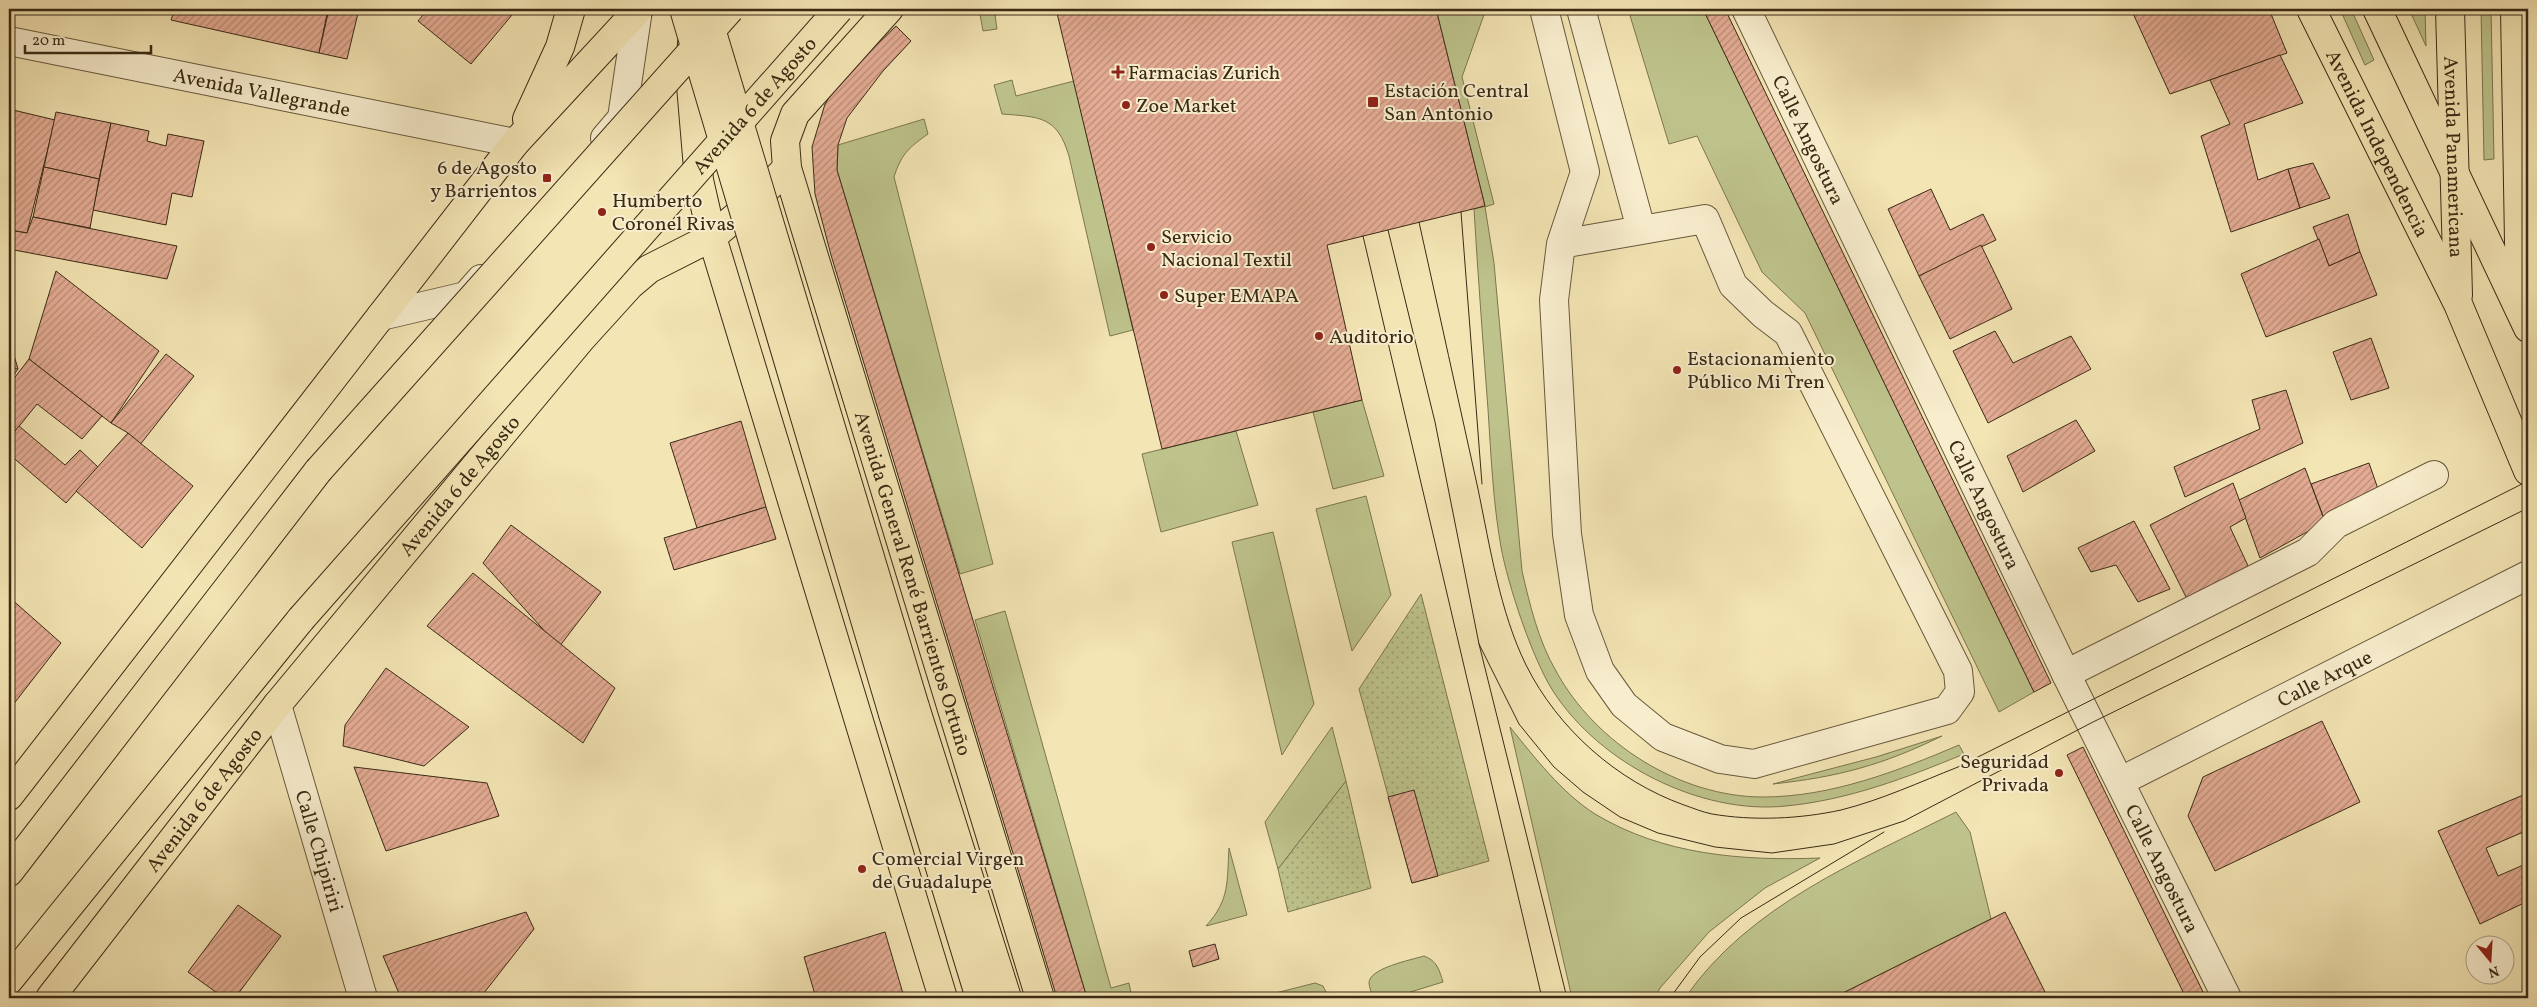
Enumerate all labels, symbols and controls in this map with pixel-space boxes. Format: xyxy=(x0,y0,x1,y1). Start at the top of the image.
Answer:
scale bar xyxy=(25,22,151,54)
text: 20 m xyxy=(32,31,65,52)
street label: Avenida 6 de Agosto xyxy=(687,31,824,182)
street label: Avenida Independencia xyxy=(2318,46,2435,243)
street label: Avenida Panamericana xyxy=(2435,56,2469,258)
place label: Farmacias Zurich xyxy=(1128,60,1280,88)
street label: Avenida Vallegrande xyxy=(171,62,353,125)
marker: Farmacias Zurich xyxy=(1112,66,1124,78)
street label: Calle Angostura xyxy=(1764,71,1850,210)
place label: Estación Central San Antonio xyxy=(1384,78,1529,129)
place label: Zoe Market xyxy=(1136,93,1237,121)
marker: Estación Central San Antonio xyxy=(1366,95,1380,109)
marker: Zoe Market xyxy=(1120,99,1132,111)
place label: 6 de Agosto y Barrientos xyxy=(430,155,537,206)
marker: 6 de Agosto y Barrientos xyxy=(541,172,553,184)
place label: Humberto Coronel Rivas xyxy=(612,188,735,239)
marker: Humberto Coronel Rivas xyxy=(596,206,608,218)
place label: Servicio Nacional Textil xyxy=(1161,224,1292,275)
marker: Servicio Nacional Textil xyxy=(1145,241,1157,253)
place label: Super EMAPA xyxy=(1174,283,1299,311)
marker: Super EMAPA xyxy=(1158,289,1170,301)
place label: Auditorio xyxy=(1329,324,1414,352)
marker: Auditorio xyxy=(1313,330,1325,342)
place label: Estacionamiento Público Mi Tren xyxy=(1687,346,1835,397)
marker: Estacionamiento Público Mi Tren xyxy=(1671,364,1683,376)
street label: Avenida General René Barrientos Ortuño xyxy=(846,408,977,760)
street label: Avenida 6 de Agosto xyxy=(394,410,528,563)
street label: Calle Angostura xyxy=(1940,436,2026,575)
street label: Calle Arque xyxy=(2273,644,2377,715)
street label: Avenida 6 de Agosto xyxy=(140,723,270,879)
place label: Seguridad Privada xyxy=(1960,749,2049,800)
marker: Seguridad Privada xyxy=(2053,767,2065,779)
street label: Calle Chipiriri xyxy=(287,787,349,916)
street label: Calle Angostura xyxy=(2117,800,2205,938)
place label: Comercial Virgen de Guadalupe xyxy=(872,846,1024,897)
marker: Comercial Virgen de Guadalupe xyxy=(856,863,868,875)
north arrow xyxy=(2464,934,2514,984)
text: N xyxy=(2486,960,2501,982)

